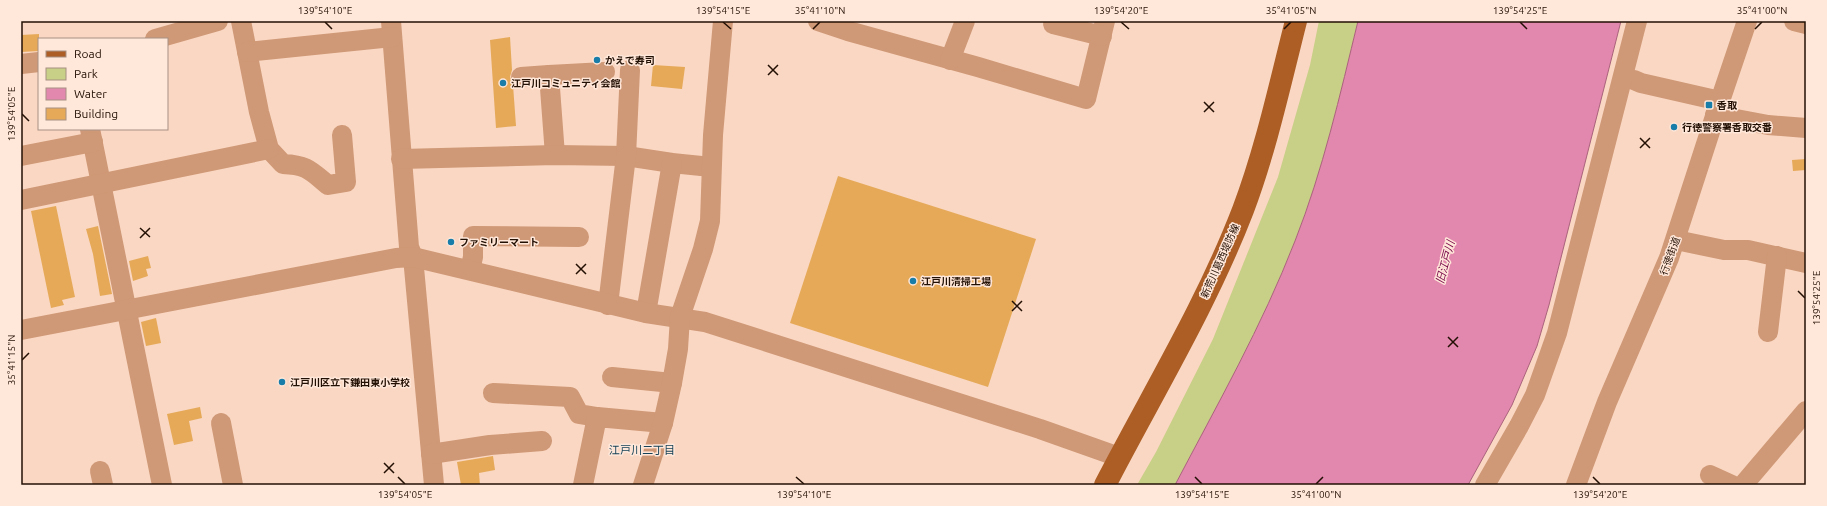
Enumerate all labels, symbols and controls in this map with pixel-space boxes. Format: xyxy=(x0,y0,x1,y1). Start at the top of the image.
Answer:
text: 139°54'10"E xyxy=(298,5,353,16)
text: 139°54'15"E xyxy=(696,5,751,16)
text: 35°41'10"N xyxy=(795,5,845,16)
text: 139°54'20"E xyxy=(1094,5,1149,16)
text: 35°41'05"N xyxy=(1266,5,1316,16)
text: 139°54'25"E xyxy=(1493,5,1548,16)
text: 35°41'00"N xyxy=(1737,5,1787,16)
legend xyxy=(38,38,168,130)
text: Road xyxy=(74,47,102,60)
marker: かえで寿司 xyxy=(592,55,602,65)
place label: かえで寿司 xyxy=(605,55,655,66)
text: Park xyxy=(74,67,98,80)
marker: 江戸川コミュニティ会館 xyxy=(498,78,508,88)
place label: 江戸川コミュニティ会館 xyxy=(511,78,620,89)
text: 139°54'05"E xyxy=(6,86,17,141)
text: Water xyxy=(74,87,107,100)
marker: 香取 xyxy=(1704,100,1714,110)
place label: 香取 xyxy=(1716,100,1738,111)
text: Building xyxy=(74,107,118,120)
marker: 行徳警察署香取交番 xyxy=(1669,122,1679,132)
place label: 行徳警察署香取交番 xyxy=(1682,122,1772,133)
street label: 新荒川葛西堤防線 xyxy=(1199,222,1241,300)
street label: 行徳街道 xyxy=(1658,235,1682,277)
marker: ファミリーマート xyxy=(446,237,456,247)
place label: ファミリーマート xyxy=(459,237,539,248)
water label: 旧江戸川 xyxy=(1434,238,1457,285)
text: 139°54'25"E xyxy=(1811,270,1822,325)
marker: 江戸川清掃工場 xyxy=(908,276,918,286)
place label: 江戸川清掃工場 xyxy=(921,276,991,287)
text: 35°41'15"N xyxy=(6,335,17,385)
marker: 江戸川区立下鎌田東小学校 xyxy=(277,377,287,387)
place label: 江戸川区立下鎌田東小学校 xyxy=(290,377,410,388)
district label: 江戸川二丁目 xyxy=(609,444,675,456)
text: 139°54'05"E xyxy=(378,489,433,500)
text: 139°54'10"E xyxy=(777,489,832,500)
text: 139°54'15"E xyxy=(1175,489,1230,500)
text: 35°41'00"N xyxy=(1291,489,1341,500)
text: 139°54'20"E xyxy=(1573,489,1628,500)

